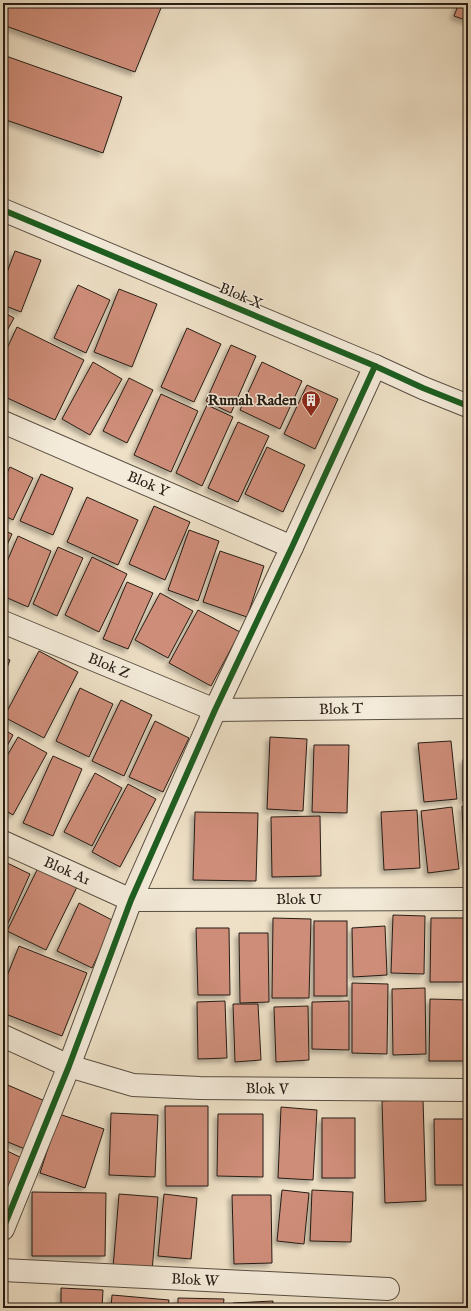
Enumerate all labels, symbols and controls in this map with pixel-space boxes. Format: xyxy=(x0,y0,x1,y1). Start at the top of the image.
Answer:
street label: Blok X xyxy=(216,278,266,314)
building icon: Rumah Raden xyxy=(300,389,322,417)
place label: Rumah Raden xyxy=(208,391,297,410)
street label: Blok Y xyxy=(124,467,172,502)
street label: Blok Z xyxy=(85,649,133,683)
street label: Blok T xyxy=(319,699,363,719)
street label: Blok A1 xyxy=(41,852,93,890)
street label: Blok U xyxy=(276,890,322,909)
street label: Blok V xyxy=(245,1079,290,1099)
street label: Blok W xyxy=(171,1269,220,1291)

